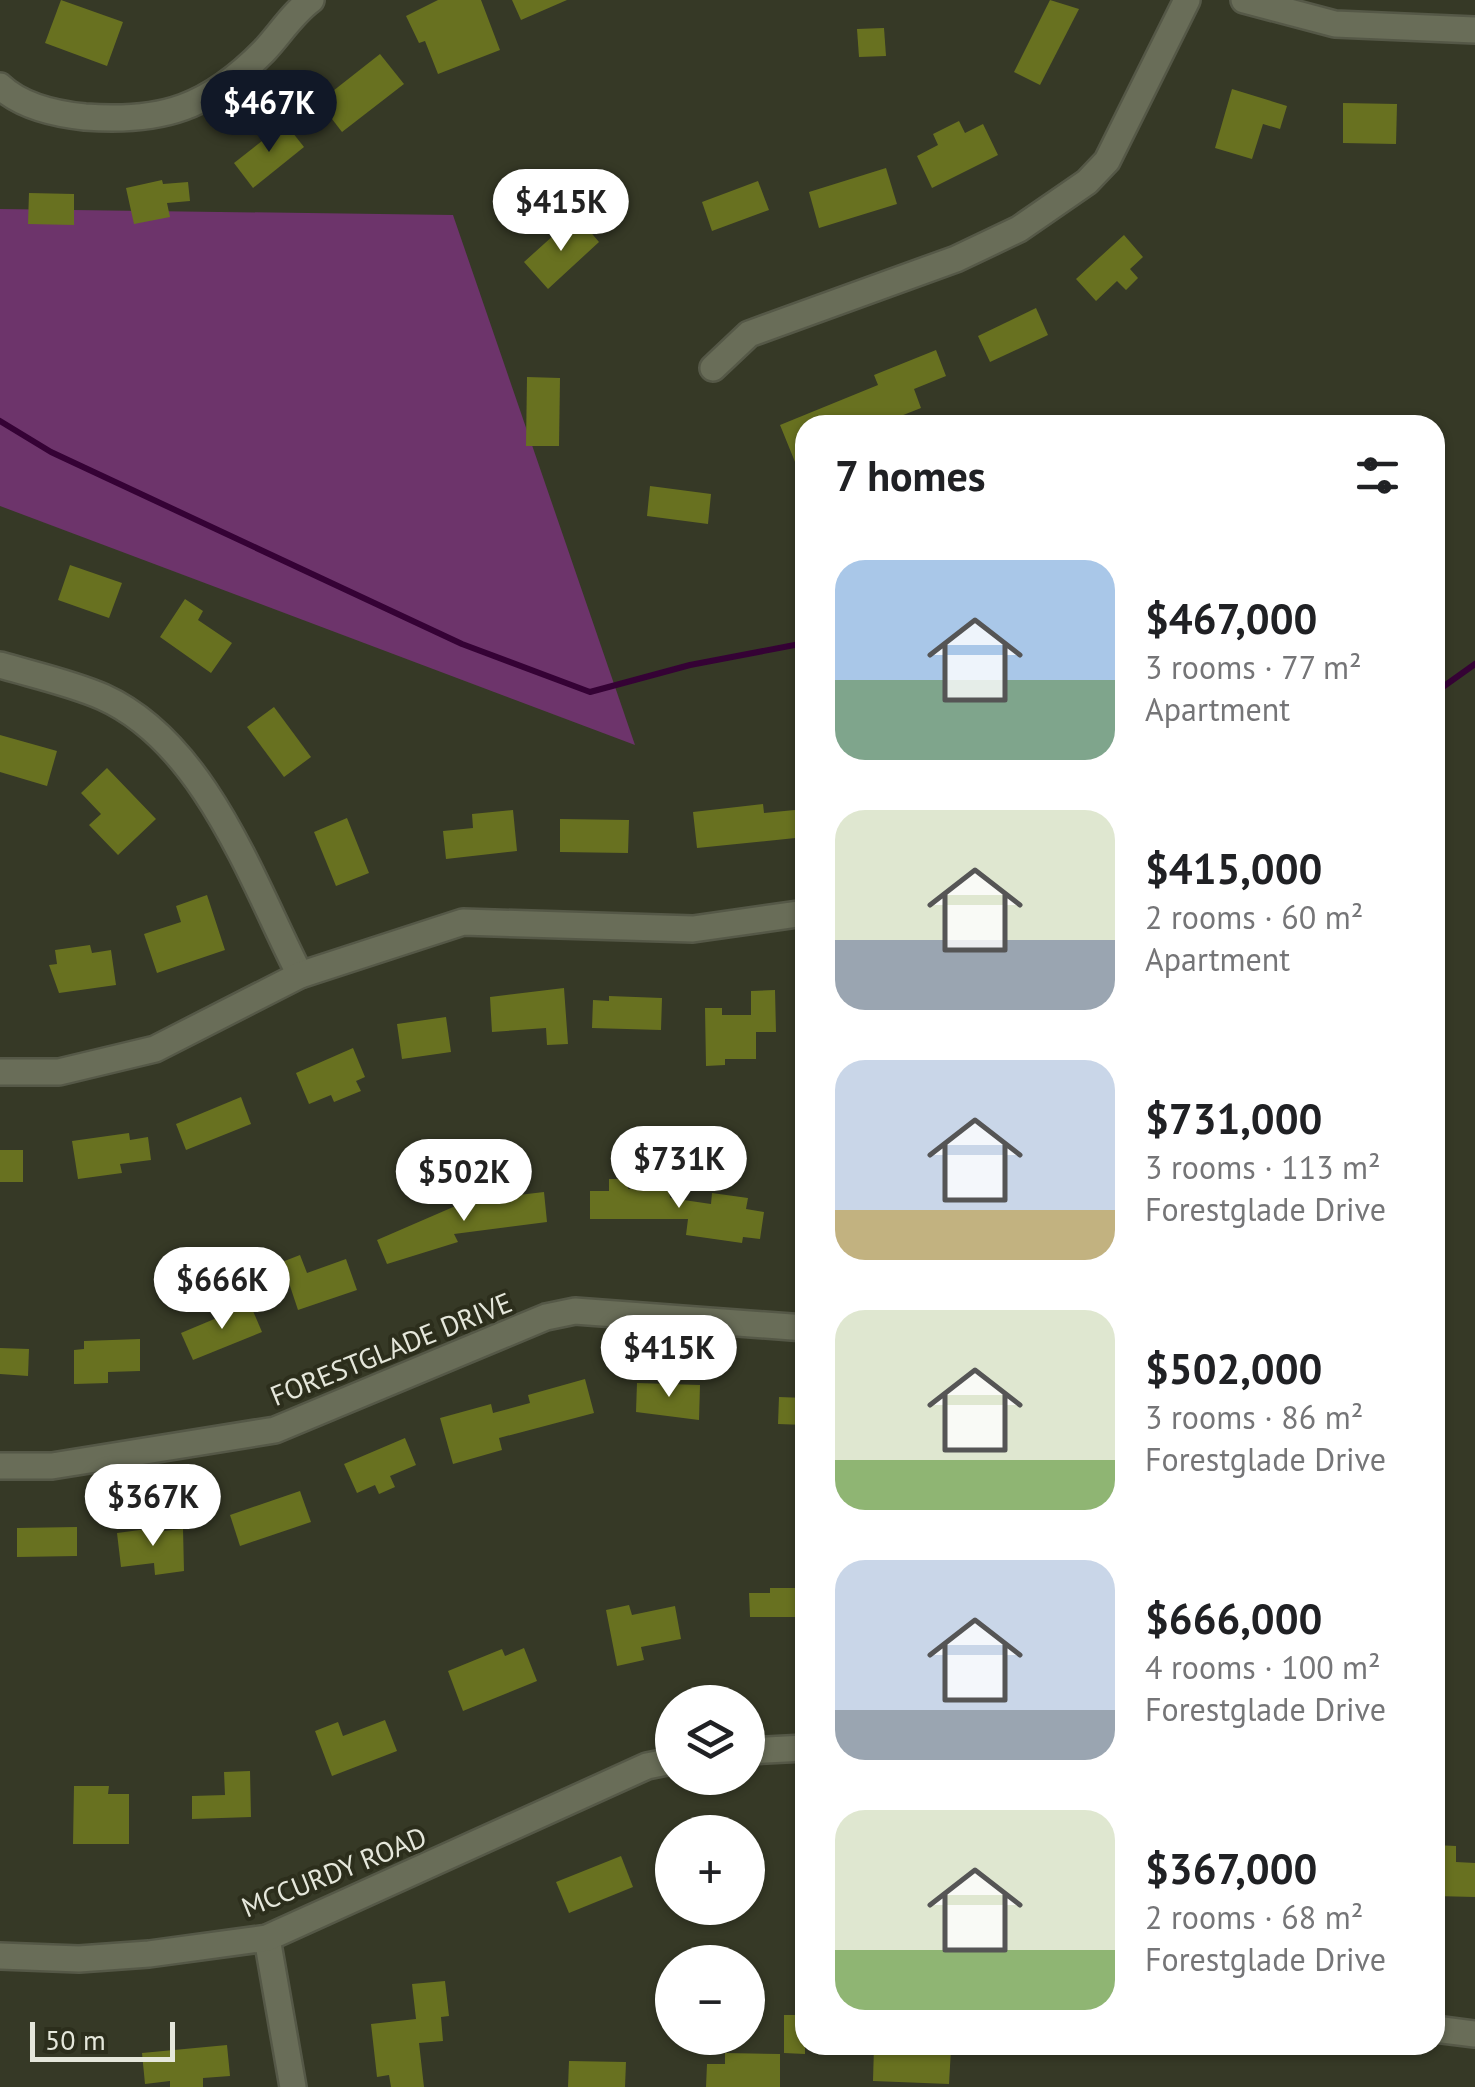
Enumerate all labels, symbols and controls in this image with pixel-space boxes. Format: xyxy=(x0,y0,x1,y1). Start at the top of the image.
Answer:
pin: $467K xyxy=(199,70,339,155)
text: $467K xyxy=(223,81,315,123)
pin: $415K xyxy=(491,169,631,254)
text: $415K xyxy=(515,180,607,222)
text: 7 homes xyxy=(835,448,986,503)
icon: filters xyxy=(1350,448,1405,503)
text: $467,000 xyxy=(1145,591,1317,646)
icon: home xyxy=(915,600,1035,720)
text: 3 rooms · 77 m² xyxy=(1145,646,1362,688)
text: Apartment xyxy=(1145,688,1290,730)
text: $415,000 xyxy=(1145,841,1322,896)
icon: home xyxy=(915,850,1035,970)
text: 2 rooms · 60 m² xyxy=(1145,896,1363,938)
text: Apartment xyxy=(1145,938,1290,980)
text: $731,000 xyxy=(1145,1091,1322,1146)
icon: home xyxy=(915,1100,1035,1220)
pin: $731K xyxy=(609,1126,749,1211)
text: $731K xyxy=(633,1137,725,1179)
pin: $502K xyxy=(394,1139,534,1224)
text: 3 rooms · 113 m² xyxy=(1145,1146,1381,1188)
text: $502K xyxy=(418,1150,510,1192)
text: Forestglade Drive xyxy=(1145,1188,1386,1230)
pin: $666K xyxy=(152,1247,292,1332)
text: $666K xyxy=(176,1258,268,1300)
street label: FORESTGLADE DRIVE xyxy=(265,1283,517,1414)
pin: $415K xyxy=(599,1315,739,1400)
text: $415K xyxy=(623,1326,715,1368)
text: $502,000 xyxy=(1145,1341,1322,1396)
icon: home xyxy=(915,1350,1035,1470)
text: 3 rooms · 86 m² xyxy=(1145,1396,1363,1438)
text: Forestglade Drive xyxy=(1145,1438,1386,1480)
pin: $367K xyxy=(83,1464,223,1549)
text: $367K xyxy=(107,1475,199,1517)
text: $666,000 xyxy=(1145,1591,1322,1646)
icon: home xyxy=(915,1600,1035,1720)
text: 4 rooms · 100 m² xyxy=(1145,1646,1381,1688)
map controls xyxy=(655,1685,765,2055)
button: layers xyxy=(655,1685,765,1795)
text: Forestglade Drive xyxy=(1145,1688,1386,1730)
button: + xyxy=(655,1815,765,1925)
street label: MCCURDY ROAD xyxy=(236,1818,432,1925)
text: $367,000 xyxy=(1145,1841,1317,1896)
icon: home xyxy=(915,1850,1035,1970)
text: 2 rooms · 68 m² xyxy=(1145,1896,1363,1938)
text: Forestglade Drive xyxy=(1145,1938,1386,1980)
button: − xyxy=(655,1945,765,2055)
scale bar xyxy=(30,2017,175,2062)
text: 50 m xyxy=(45,2021,106,2058)

